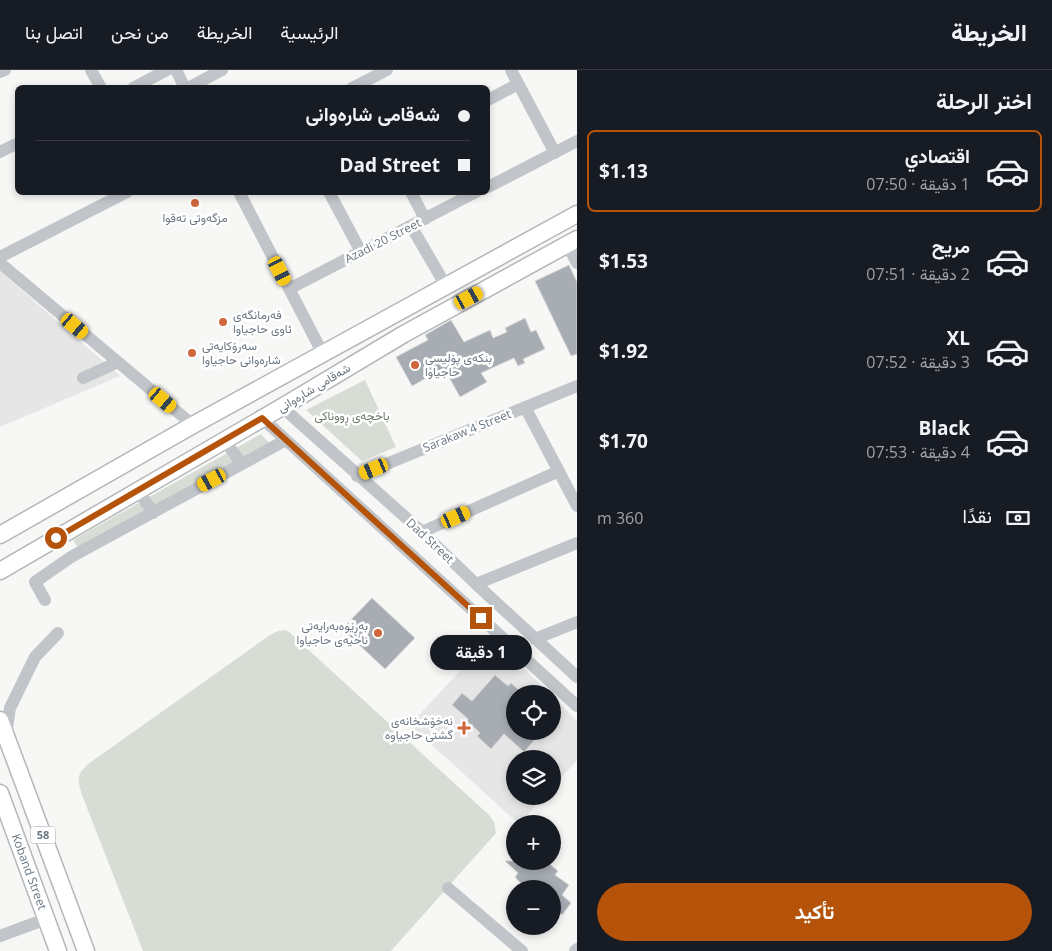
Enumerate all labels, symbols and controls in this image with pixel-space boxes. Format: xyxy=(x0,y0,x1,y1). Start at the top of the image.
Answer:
text: الخريطة xyxy=(951,15,1027,48)
text: اتصل بنا xyxy=(25,20,83,44)
text: من نحن xyxy=(111,20,169,44)
text: الخريطة xyxy=(197,20,252,44)
text: الرئيسية xyxy=(280,20,339,44)
text: اختر الرحلة xyxy=(936,85,1032,115)
text: شەقامی شارەوانی xyxy=(306,101,440,127)
text: اقتصادي xyxy=(905,143,970,169)
icon: car xyxy=(985,149,1030,194)
text: Dad Street xyxy=(339,152,440,178)
text: $1.13 xyxy=(599,158,648,184)
text: 1 دقيقة · 07:50 xyxy=(866,173,970,195)
marker: مزگەوتی تەقوا xyxy=(189,197,201,209)
place label: مزگەوتی تەقوا xyxy=(162,209,228,226)
street label: Azadi 20 Street xyxy=(342,214,424,267)
text: مريح xyxy=(932,233,970,259)
icon: car xyxy=(985,239,1030,284)
text: $1.53 xyxy=(599,248,648,274)
car xyxy=(266,254,293,288)
text: 2 دقيقة · 07:51 xyxy=(866,263,970,285)
car xyxy=(452,284,485,312)
place label: فەرمانگەی ئاوی حاجیاوا xyxy=(233,306,292,337)
car xyxy=(58,311,91,341)
marker: فەرمانگەی ئاوی حاجیاوا xyxy=(217,316,229,328)
text: XL xyxy=(947,325,970,351)
icon: car xyxy=(985,329,1030,374)
place label: سەرۆکایەتی شارەوانی حاجیاوا xyxy=(202,337,281,368)
text: $1.92 xyxy=(599,338,648,364)
marker: سەرۆکایەتی شارەوانی حاجیاوا xyxy=(186,347,198,359)
place label: بنکەی پۆلیسی حاجیاوا xyxy=(425,349,492,380)
text: 3 دقيقة · 07:52 xyxy=(866,351,970,373)
street label: شەقامی شارەوانی xyxy=(274,359,353,416)
marker: بنکەی پۆلیسی حاجیاوا xyxy=(409,359,421,371)
car xyxy=(146,385,179,415)
street label: Sarakaw 4 Street xyxy=(420,405,513,456)
park label: باخچەی ڕووناکی xyxy=(315,407,389,426)
text: Black xyxy=(918,415,970,441)
icon: car xyxy=(985,419,1030,464)
text: $1.70 xyxy=(599,428,648,454)
text: 4 دقيقة · 07:53 xyxy=(866,441,970,463)
car xyxy=(357,456,390,482)
car xyxy=(195,466,228,494)
text: نقدًا xyxy=(963,503,992,529)
car xyxy=(439,504,472,530)
icon: cash xyxy=(1004,504,1032,532)
text: 360 m xyxy=(597,507,643,529)
street label: Dad Street xyxy=(403,514,458,567)
route start xyxy=(45,527,67,549)
route end xyxy=(470,607,492,629)
place label: بەڕێوەبەرایەتی ناحیەی حاجیاوا xyxy=(296,617,368,648)
marker: بەڕێوەبەرایەتی ناحیەی حاجیاوا xyxy=(372,627,384,639)
callout: 1 دقيقة xyxy=(430,636,532,670)
text: 1 دقيقة xyxy=(455,641,507,663)
map controls xyxy=(506,685,561,935)
button: locate xyxy=(506,685,561,740)
place label: نەخۆشخانەی گشتی حاجیاوە xyxy=(385,712,453,743)
marker: نەخۆشخانەی گشتی حاجیاوە xyxy=(457,721,471,735)
button: layers xyxy=(506,750,561,805)
button: + xyxy=(506,815,561,870)
road number: 58 xyxy=(30,826,56,844)
street label: Koband Street xyxy=(8,831,51,912)
button: − xyxy=(506,880,561,935)
button: تأكيد xyxy=(597,883,1032,941)

